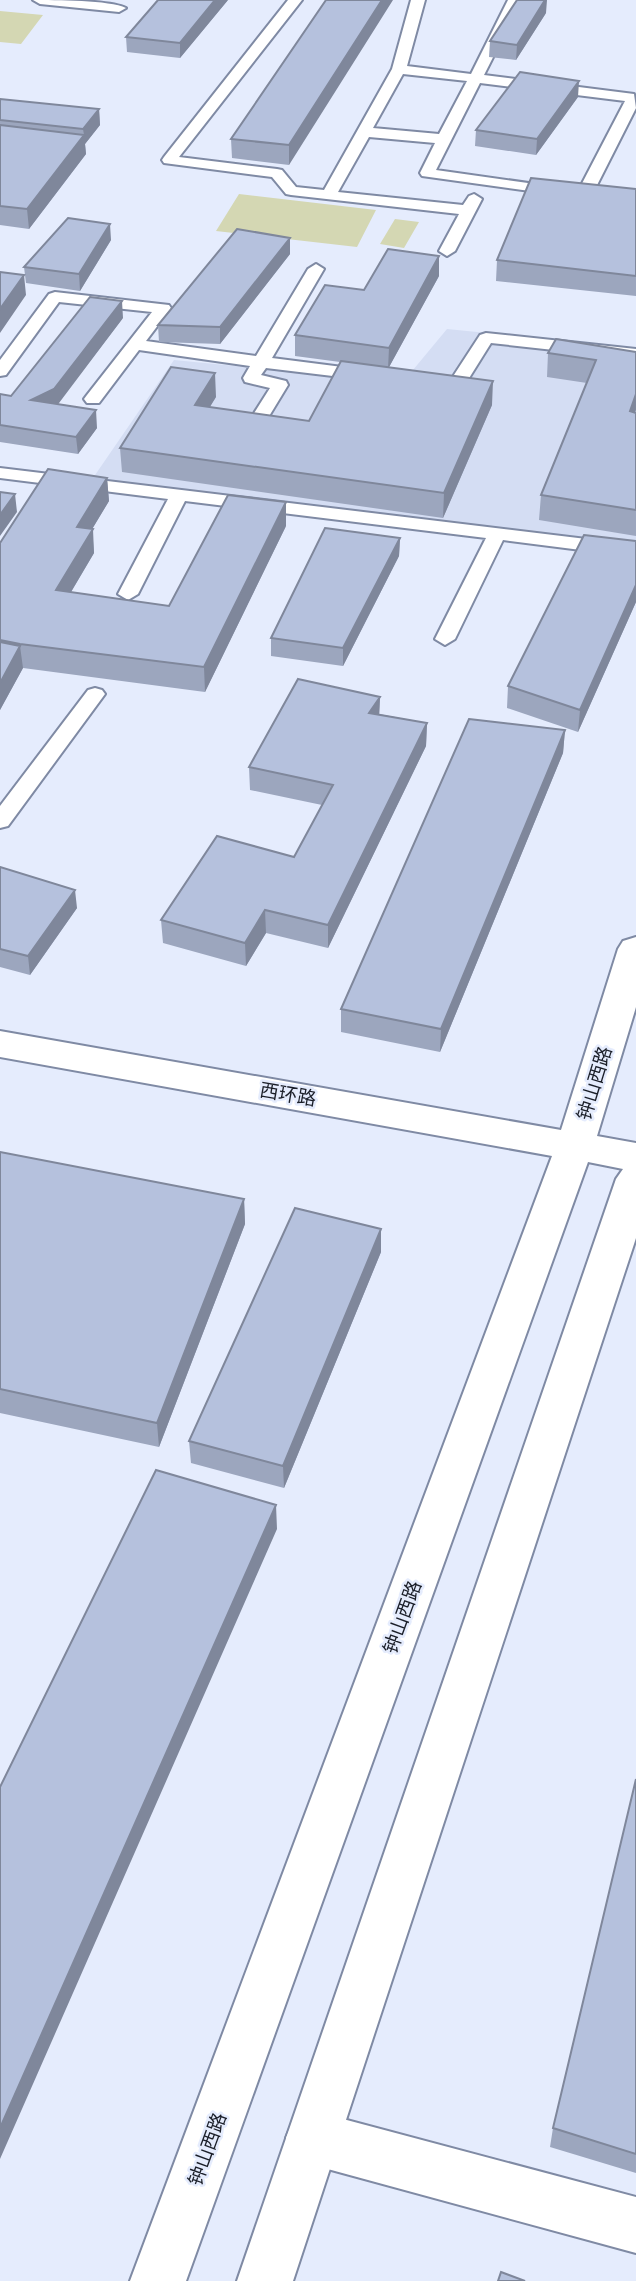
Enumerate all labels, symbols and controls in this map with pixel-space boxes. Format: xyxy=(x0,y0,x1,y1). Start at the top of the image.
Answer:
street label: 钟山西路 xyxy=(570,1043,618,1123)
street label: 西环路 xyxy=(258,1076,318,1112)
street label: 钟山西路 xyxy=(377,1577,427,1657)
street label: 钟山西路 xyxy=(182,2109,232,2189)

